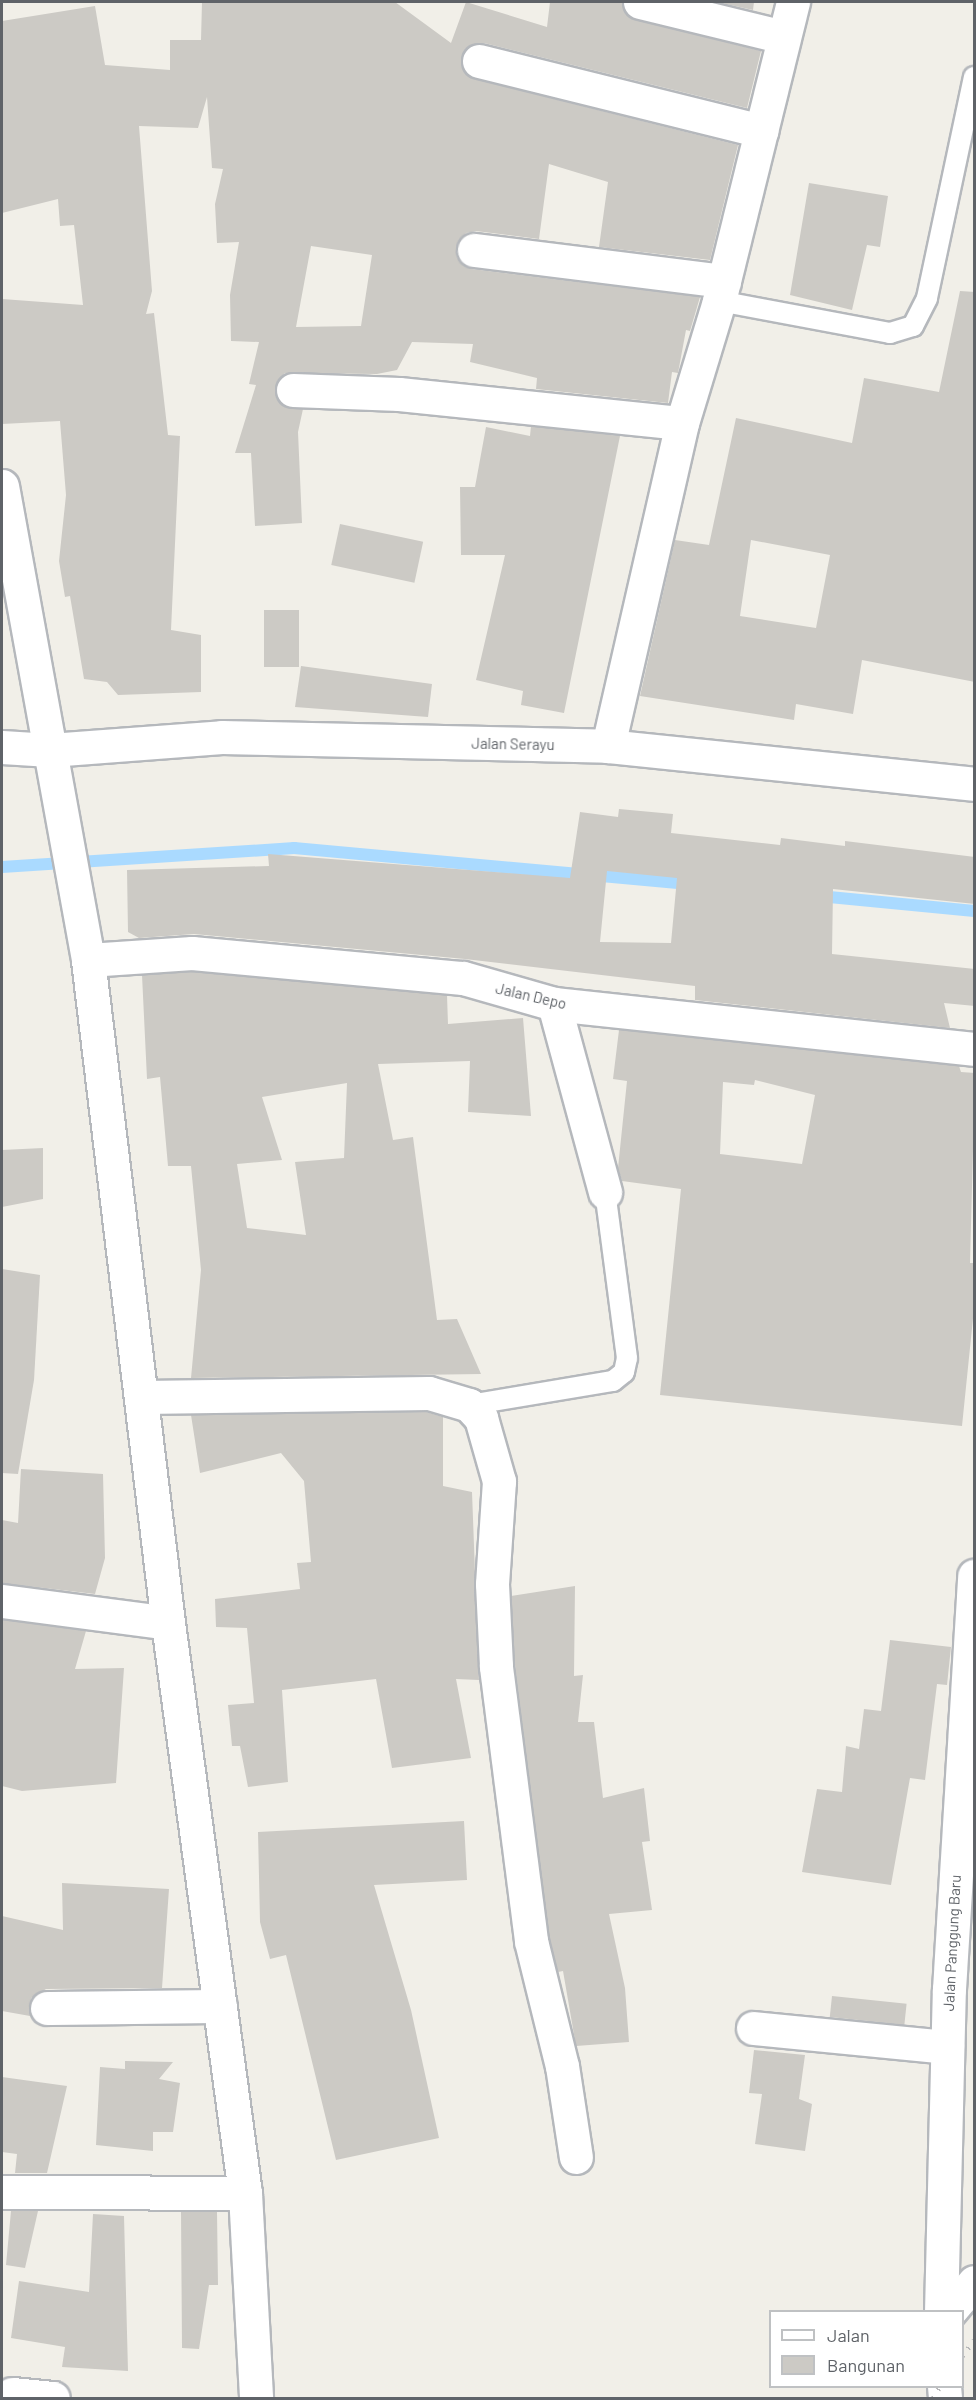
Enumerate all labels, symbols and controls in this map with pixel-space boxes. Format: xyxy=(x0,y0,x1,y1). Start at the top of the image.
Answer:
street label: Jalan Serayu xyxy=(471,734,555,754)
street label: Jalan Depo xyxy=(494,979,568,1013)
street label: Jalan Panggung Baru xyxy=(939,1874,965,2012)
legend xyxy=(769,2310,964,2388)
text: Jalan xyxy=(827,2324,870,2346)
text: Bangunan xyxy=(827,2354,905,2376)

